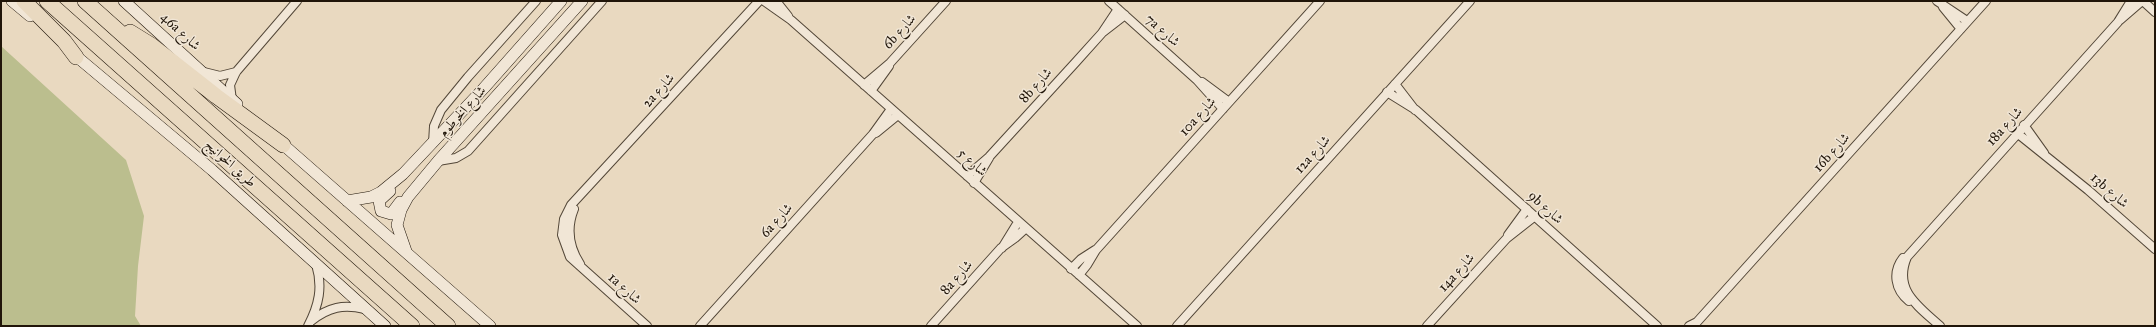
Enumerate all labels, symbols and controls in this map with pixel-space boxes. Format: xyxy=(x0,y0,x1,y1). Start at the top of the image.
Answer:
street label: 46a شارع xyxy=(157,9,203,55)
street label: 6b شارع xyxy=(880,11,920,53)
street label: 7a شارع xyxy=(1141,11,1183,51)
street label: 8b شارع xyxy=(1016,65,1056,107)
street label: 2a شارع xyxy=(639,70,679,112)
street label: شارع الخرطوم xyxy=(436,83,490,141)
street label: 10a شارع xyxy=(1176,94,1220,140)
street label: 18a شارع xyxy=(1983,104,2027,150)
street label: 16b شارع xyxy=(1810,130,1854,176)
street label: 12a شارع xyxy=(1291,132,1335,178)
street label: طريق الخوانيج xyxy=(201,137,259,191)
street label: شارع 5 xyxy=(954,145,990,181)
street label: 13b شارع xyxy=(2086,170,2132,212)
street label: 9b شارع xyxy=(1524,188,1566,228)
street label: 6a شارع xyxy=(757,200,797,242)
street label: 14a شارع xyxy=(1435,250,1479,296)
street label: 8a شارع xyxy=(937,257,977,299)
street label: 1a شارع xyxy=(604,270,644,308)

